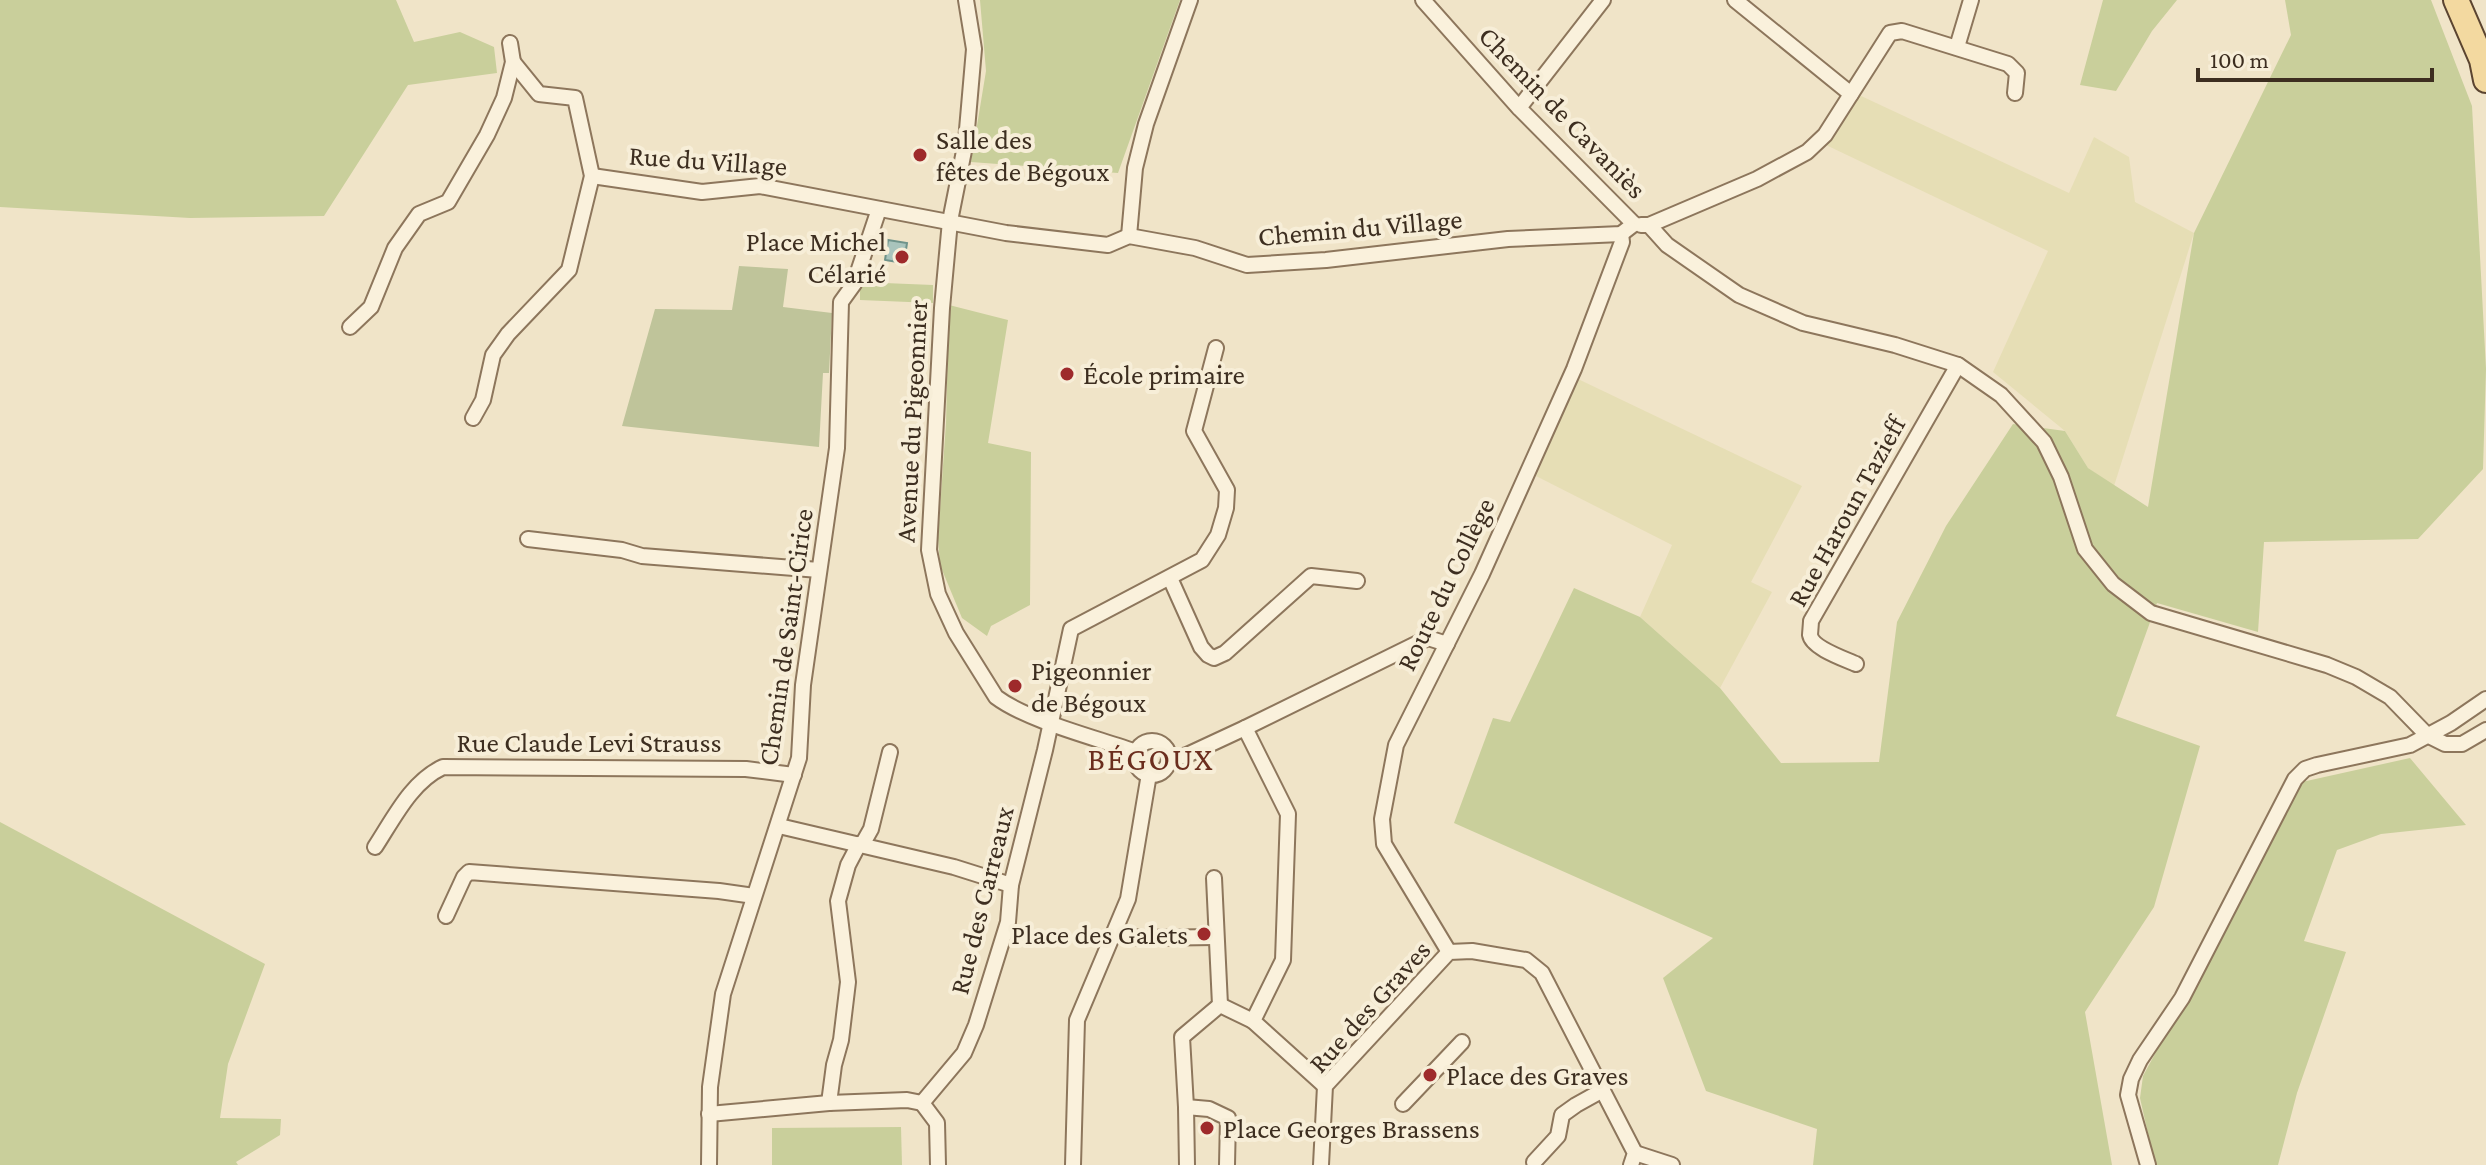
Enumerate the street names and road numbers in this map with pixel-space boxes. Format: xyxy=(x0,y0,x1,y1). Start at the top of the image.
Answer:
street label: Chemin de Cavaniès xyxy=(1473,20,1653,205)
street label: Rue du Village xyxy=(628,140,788,181)
street label: Chemin du Village xyxy=(1257,203,1464,252)
street label: Avenue du Pigeonnier xyxy=(890,299,933,543)
street label: Rue Haroun Tazieff xyxy=(1781,409,1912,612)
street label: Route du Collège xyxy=(1390,493,1501,676)
street label: Chemin de Saint-Cirice xyxy=(752,507,819,768)
street label: Rue Claude Levi Strauss xyxy=(457,727,721,758)
street label: Rue des Carreaux xyxy=(943,803,1020,997)
street label: Rue des Graves xyxy=(1302,934,1437,1079)

